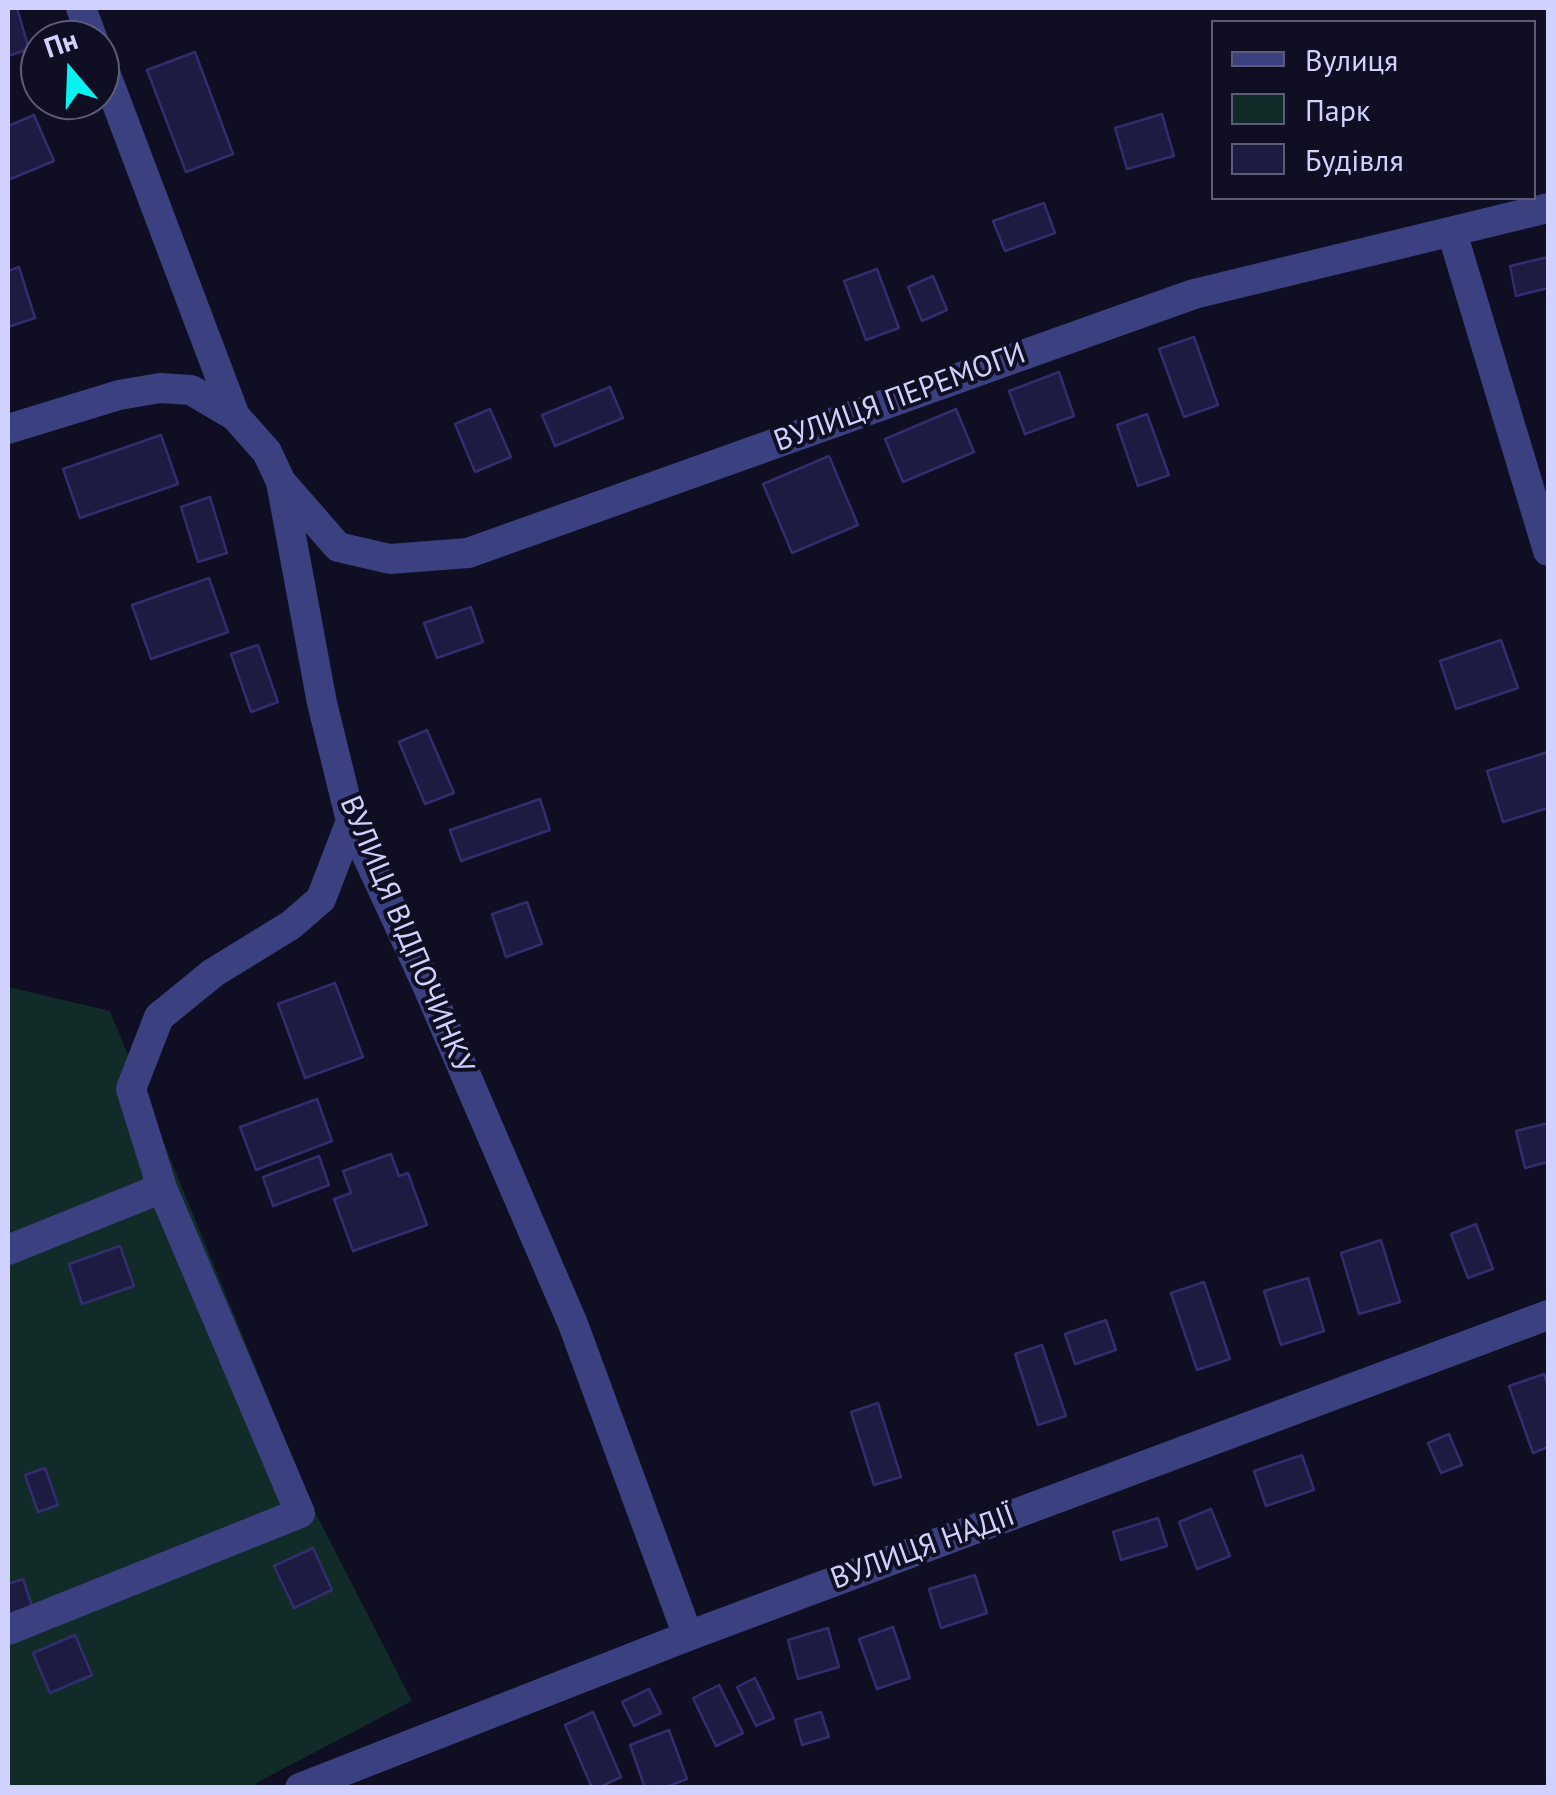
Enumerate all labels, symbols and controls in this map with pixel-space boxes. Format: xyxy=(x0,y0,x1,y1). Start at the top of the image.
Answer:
north arrow xyxy=(20,20,120,120)
text: Пн xyxy=(39,20,82,66)
legend xyxy=(1211,20,1536,200)
text: Вулиця xyxy=(1305,40,1398,79)
text: Парк xyxy=(1305,90,1370,129)
text: Будівля xyxy=(1305,140,1404,179)
street label: ВУЛИЦЯ ПЕРЕМОГИ xyxy=(769,336,1031,460)
street label: ВУЛИЦЯ ВІДПОЧИНКУ xyxy=(331,791,481,1079)
street label: ВУЛИЦЯ НАДІЇ xyxy=(826,1498,1020,1598)

